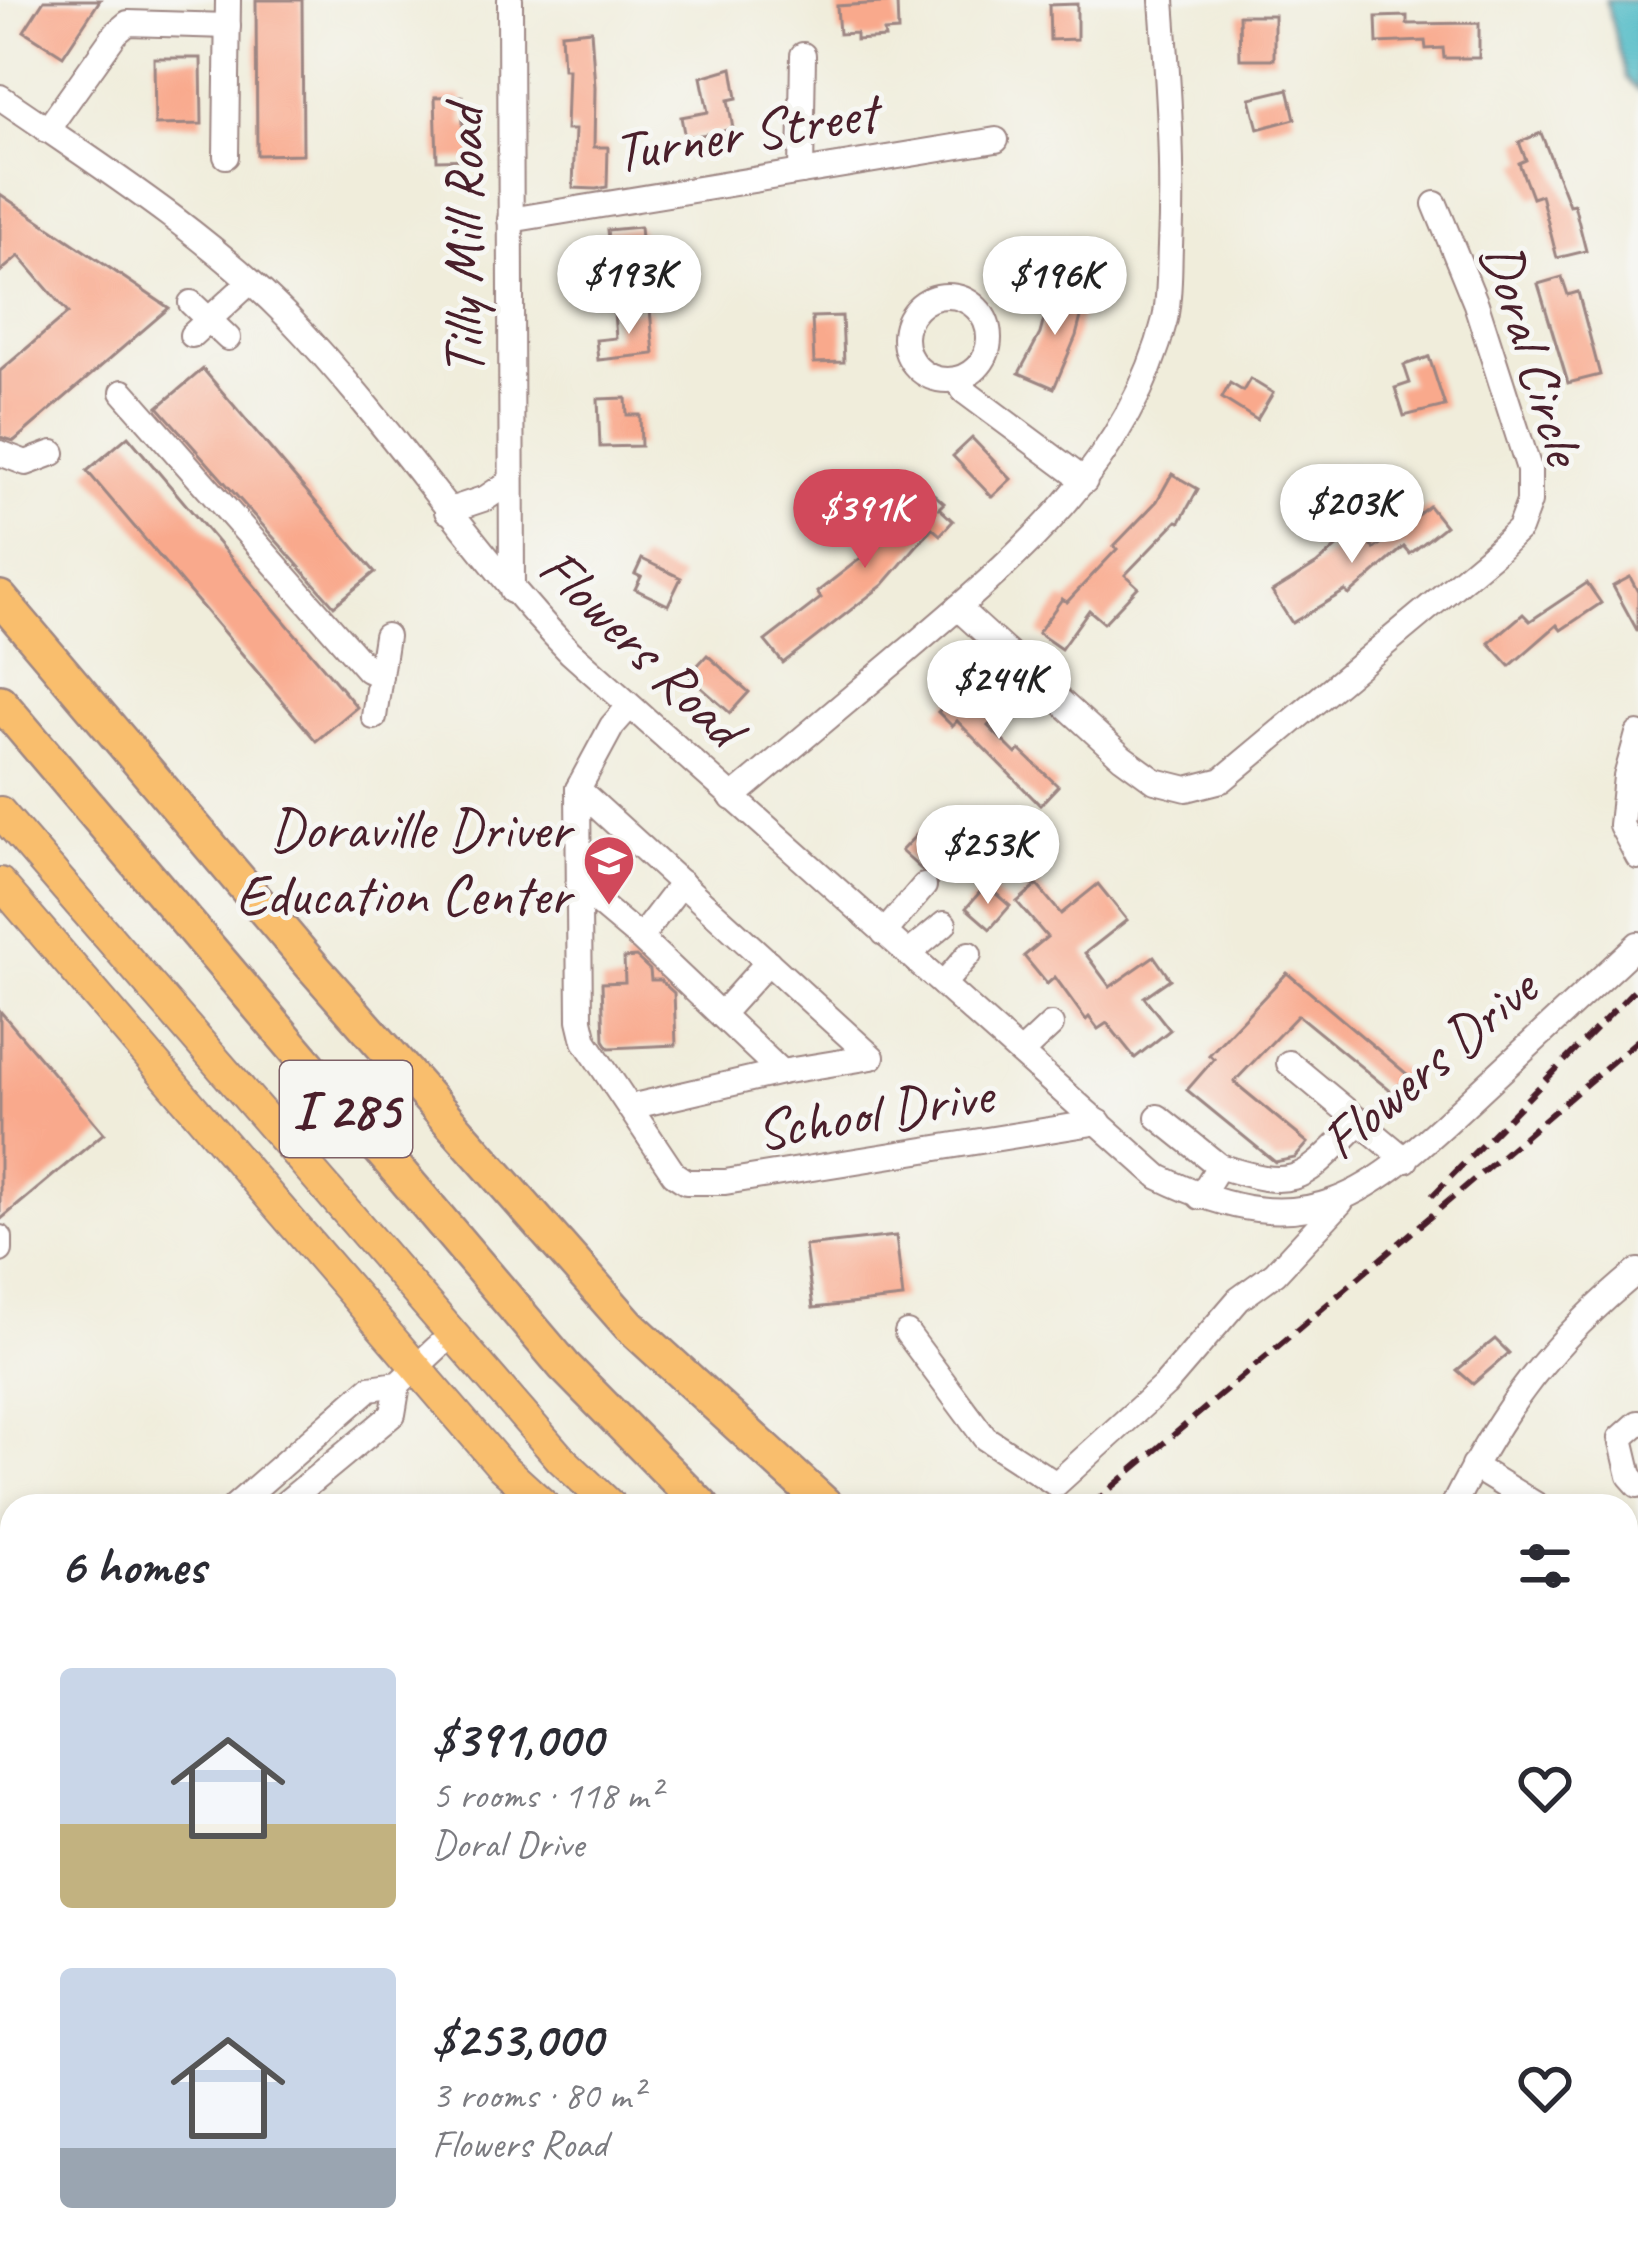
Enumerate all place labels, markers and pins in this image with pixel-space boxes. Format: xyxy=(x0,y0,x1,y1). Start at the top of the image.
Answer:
pin: $193K xyxy=(545,235,713,337)
pin: $196K xyxy=(971,236,1139,338)
pin: $203K xyxy=(1268,464,1436,566)
pin: $391K xyxy=(781,469,949,571)
pin: $244K xyxy=(915,640,1083,742)
place label: Doraville Driver Education Center xyxy=(236,793,575,931)
pin: $253K xyxy=(904,805,1072,907)
school or university icon: Doraville Driver Education Center xyxy=(581,833,637,907)

